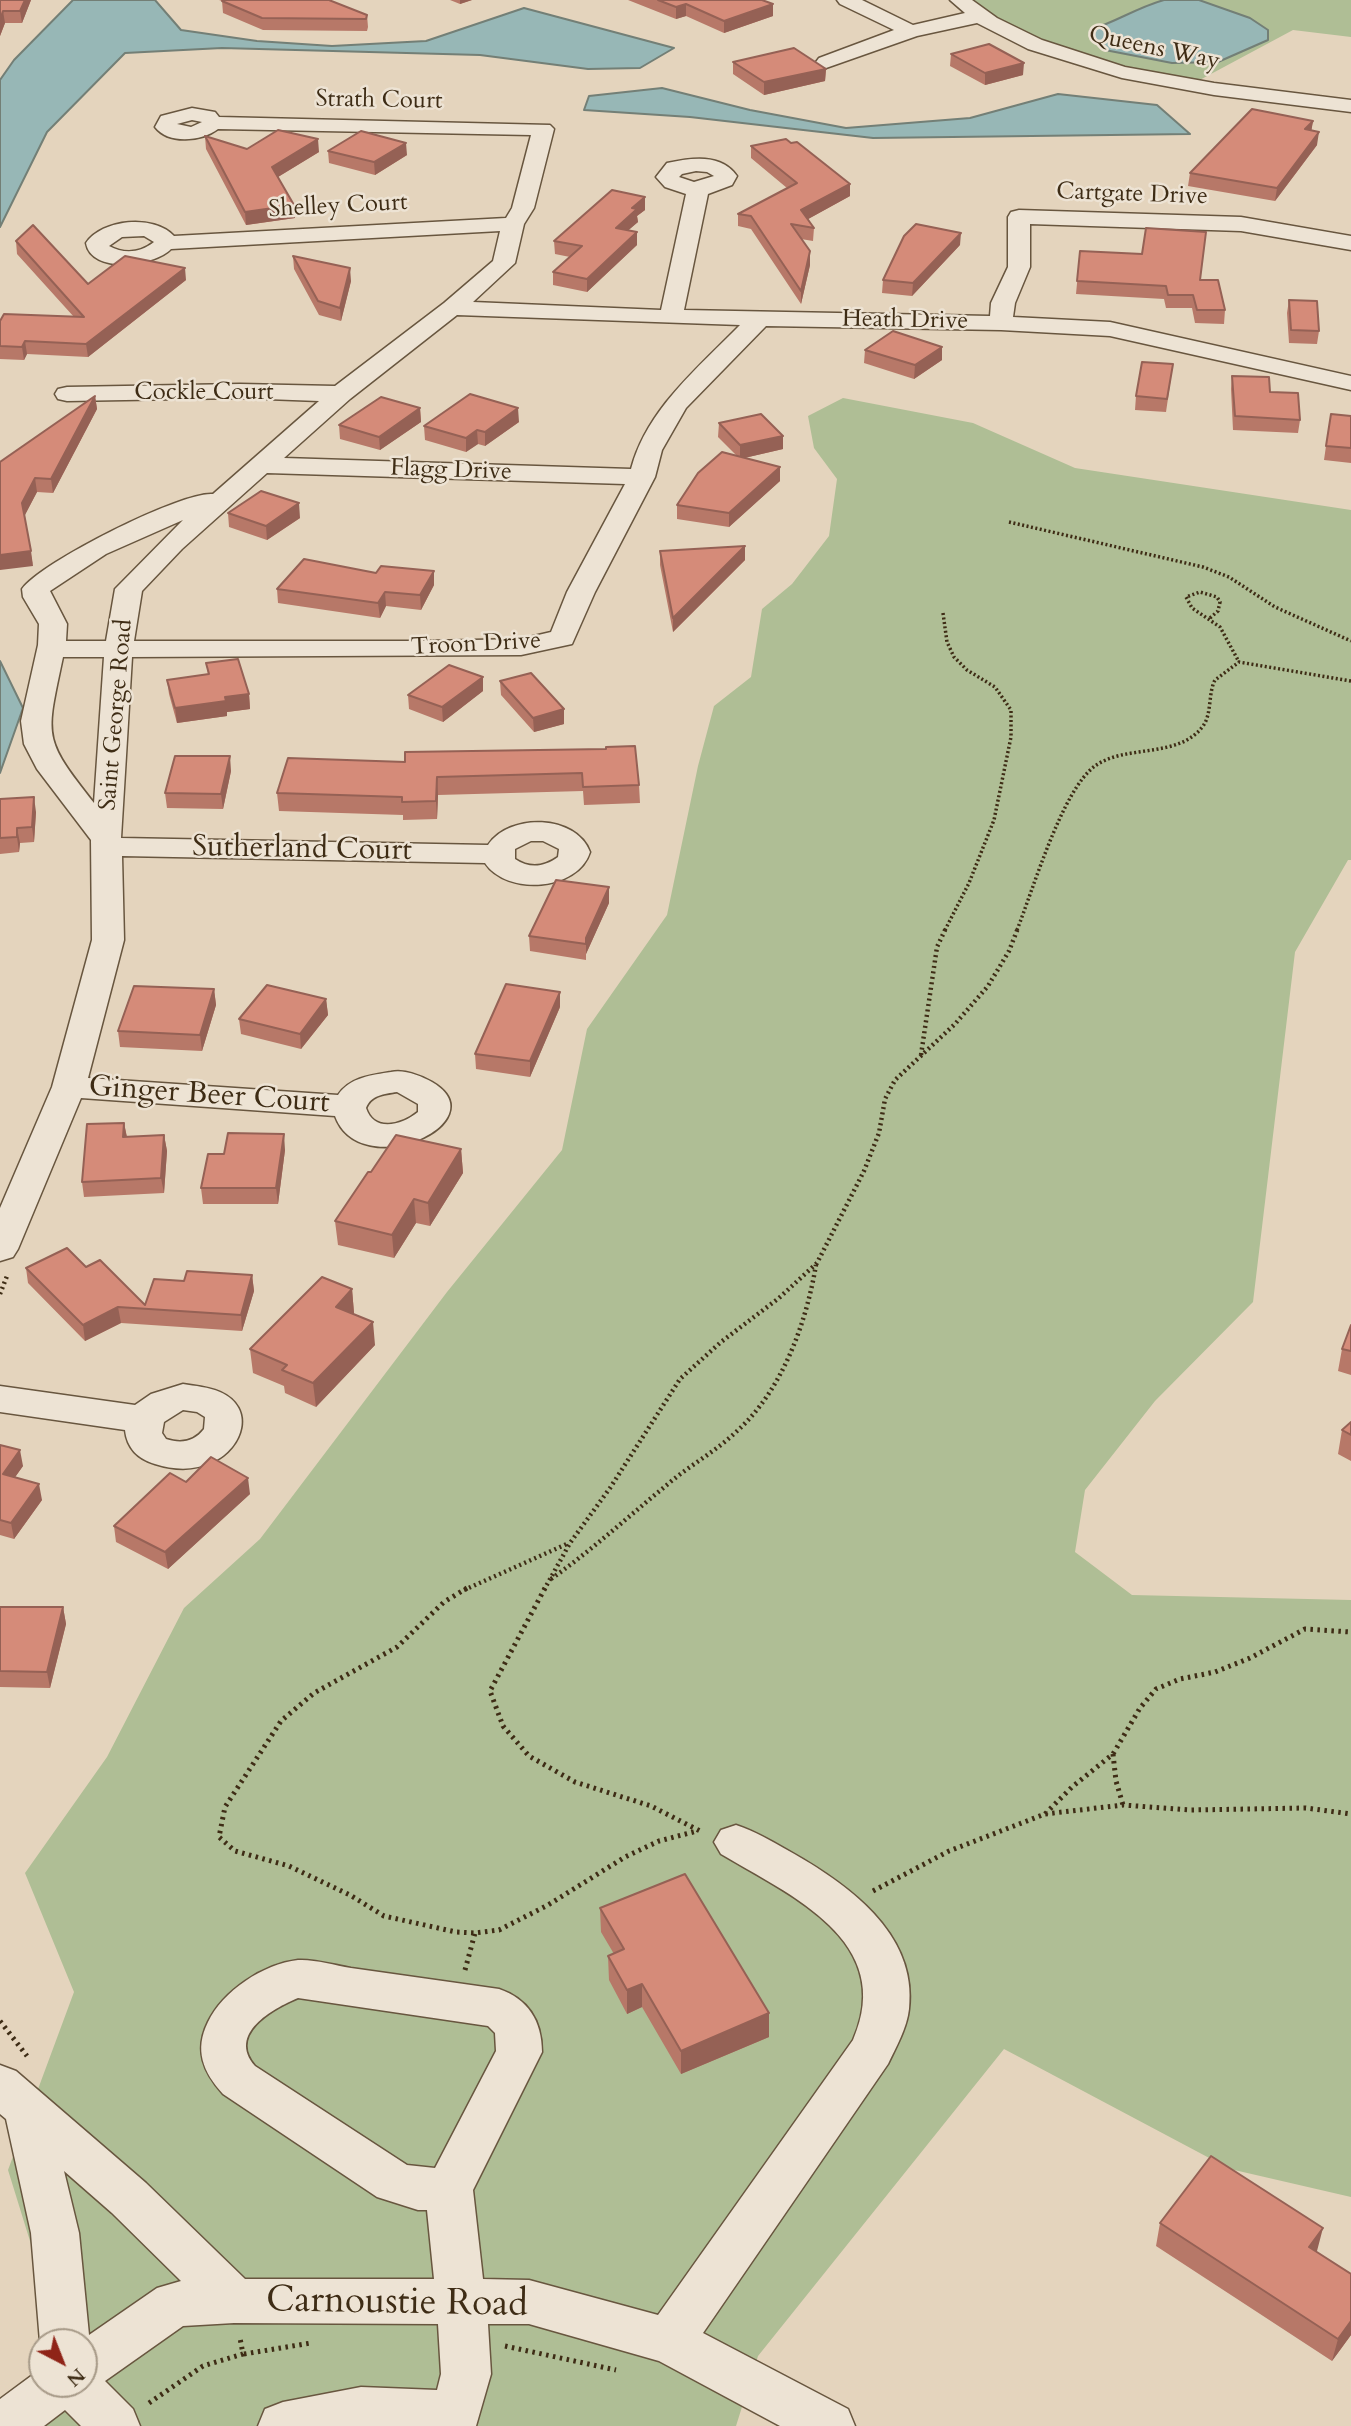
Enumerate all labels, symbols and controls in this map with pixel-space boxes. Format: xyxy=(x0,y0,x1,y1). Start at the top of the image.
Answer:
street label: Queens Way xyxy=(1086,21,1222,77)
street label: Strath Court xyxy=(315,85,443,117)
street label: Cartgate Drive xyxy=(1056,178,1208,212)
street label: Shelley Court xyxy=(268,189,408,225)
street label: Heath Drive xyxy=(841,305,969,337)
street label: Cockle Court xyxy=(134,379,274,407)
street label: Flagg Drive xyxy=(390,454,512,488)
street label: Saint George Road xyxy=(94,618,140,812)
street label: Troon Drive xyxy=(410,627,542,663)
street label: Sutherland Court xyxy=(192,830,412,870)
street label: Ginger Beer Court xyxy=(87,1070,331,1122)
street label: Carnoustie Road xyxy=(266,2280,528,2328)
north arrow xyxy=(28,2328,98,2398)
text: N xyxy=(61,2362,91,2392)

